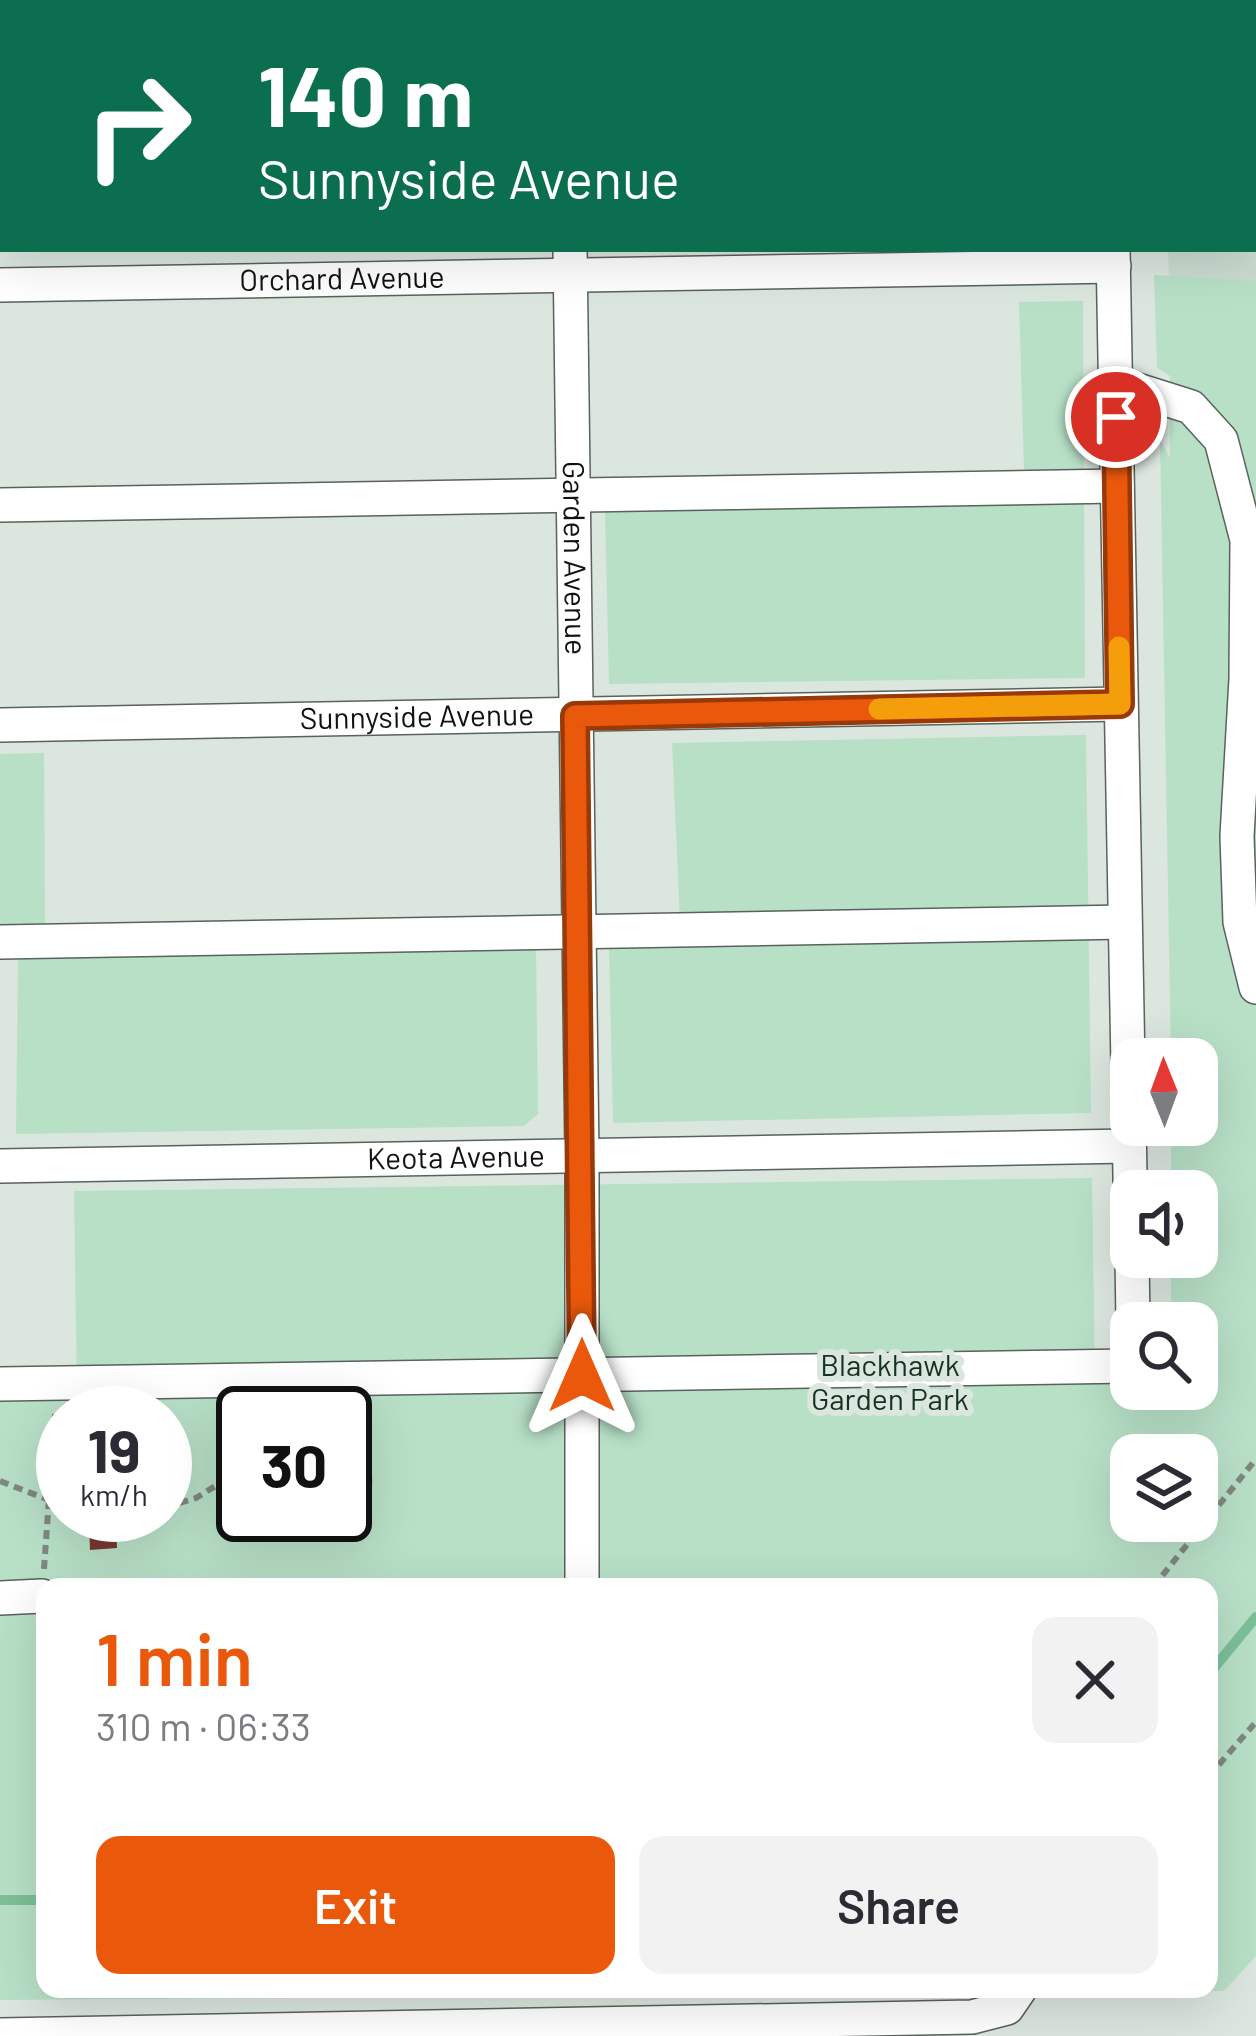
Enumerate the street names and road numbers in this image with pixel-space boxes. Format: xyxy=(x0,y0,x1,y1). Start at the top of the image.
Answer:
street label: Orchard Avenue xyxy=(239,257,445,297)
street label: Garden Avenue xyxy=(557,461,595,655)
street label: Sunnyside Avenue xyxy=(299,695,534,735)
street label: Keota Avenue xyxy=(367,1136,545,1175)

